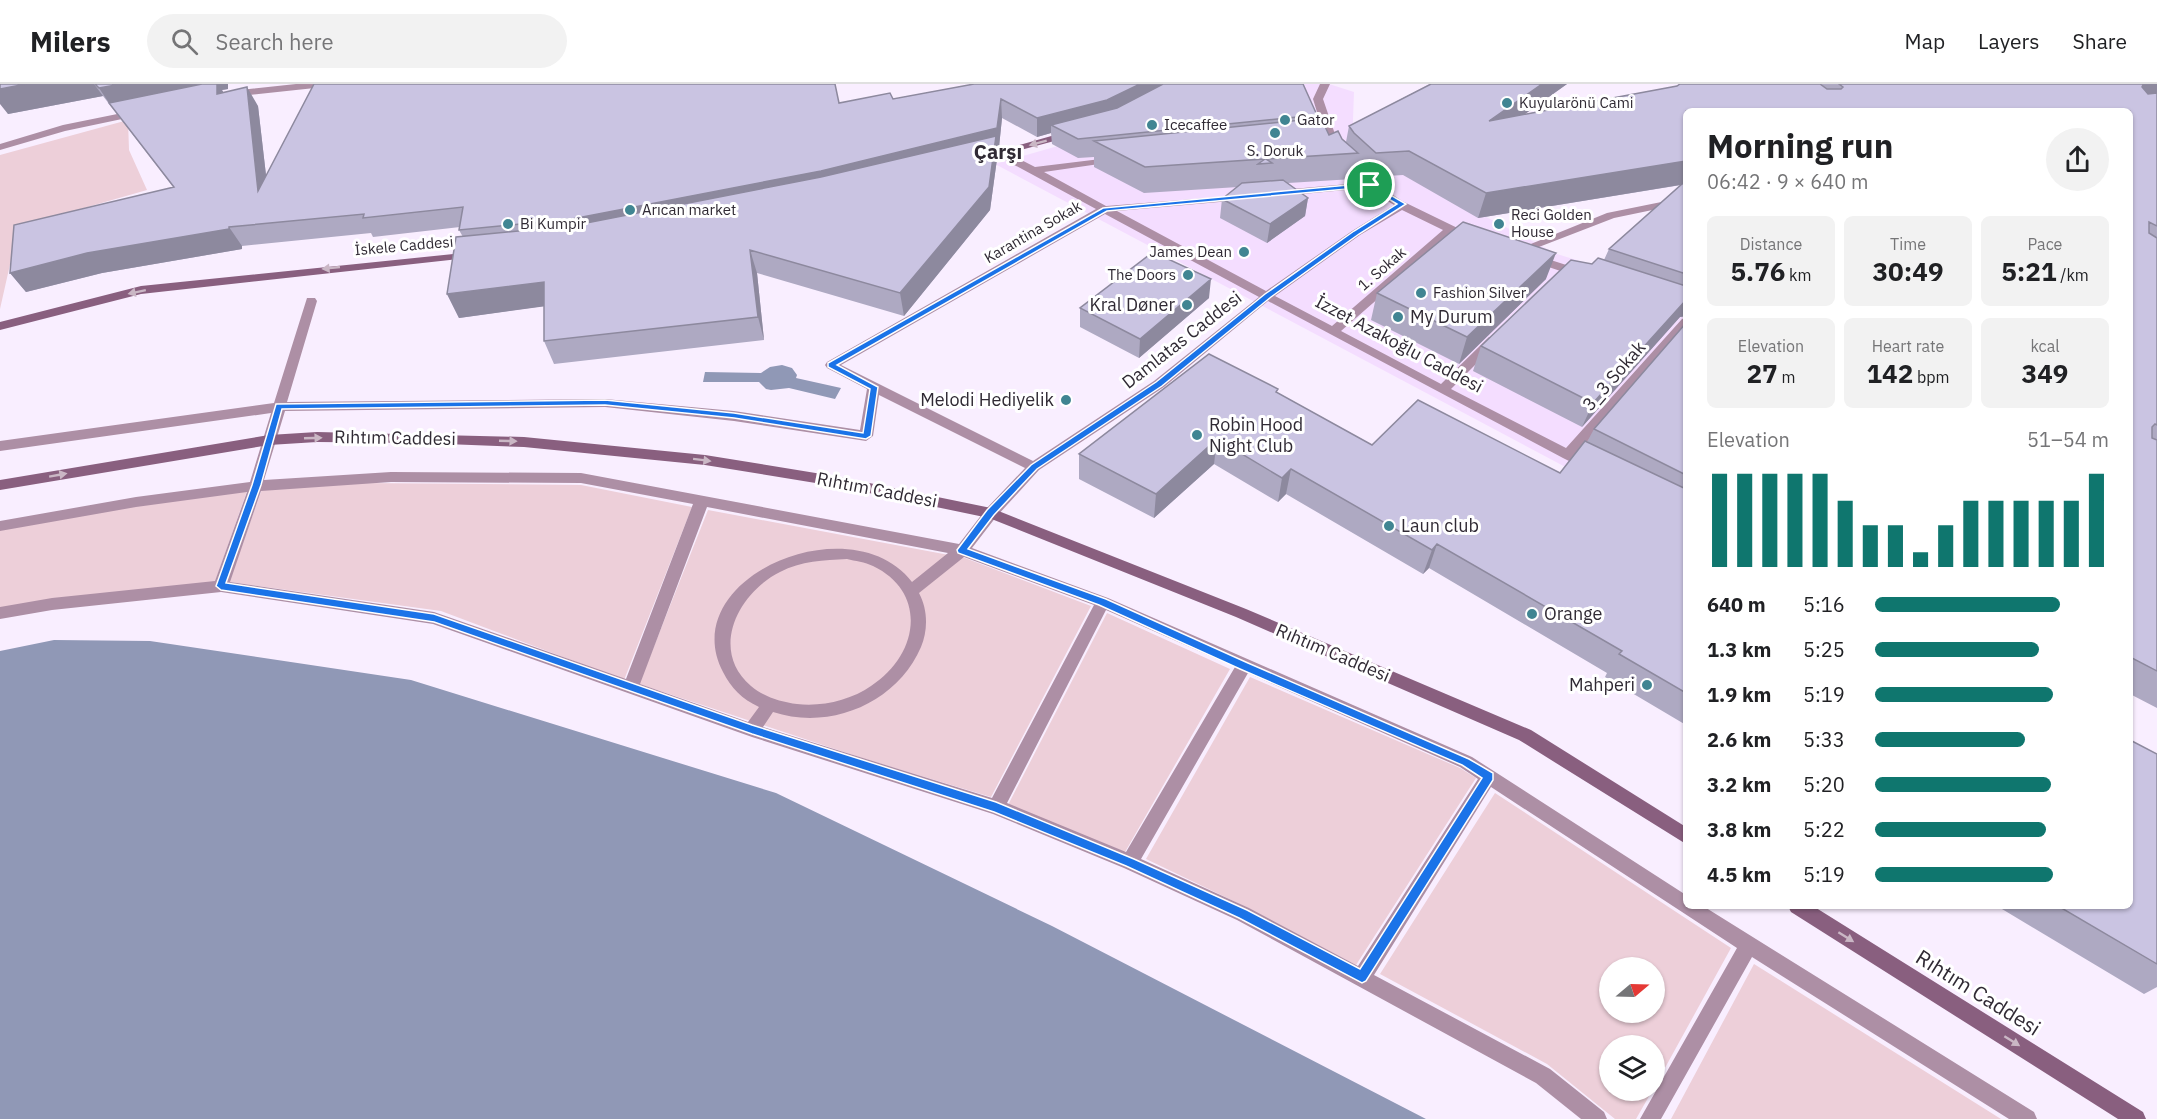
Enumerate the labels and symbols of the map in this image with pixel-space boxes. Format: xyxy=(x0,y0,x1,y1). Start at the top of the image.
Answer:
place label: Kuyularönü Cami xyxy=(1519,93,1634,112)
marker: Kuyularönü Cami xyxy=(1500,96,1514,110)
place label: Gator xyxy=(1297,110,1335,129)
marker: Gator xyxy=(1278,113,1292,127)
place label: Icecaffee xyxy=(1164,115,1227,134)
marker: Icecaffee xyxy=(1145,118,1159,132)
marker: S. Doruk xyxy=(1268,126,1282,140)
district label: Çarşı xyxy=(974,138,1022,165)
one-way arrow xyxy=(1029,138,1048,148)
place label: S. Doruk xyxy=(1247,141,1303,160)
pin xyxy=(1344,159,1395,210)
street label: Karantina Sokak xyxy=(981,196,1085,267)
place label: Arıcan market xyxy=(642,200,736,219)
marker: Arıcan market xyxy=(623,203,637,217)
place label: Reci Golden House xyxy=(1511,205,1592,241)
place label: Bi Kumpir xyxy=(520,214,587,233)
marker: Bi Kumpir xyxy=(501,217,515,231)
marker: Reci Golden House xyxy=(1492,217,1506,231)
street label: İskele Caddesi xyxy=(354,232,454,259)
place label: James Dean xyxy=(1149,242,1232,261)
street label: 1. Sokak xyxy=(1354,243,1410,295)
marker: James Dean xyxy=(1237,245,1251,259)
one-way arrow xyxy=(321,263,340,273)
place label: The Doors xyxy=(1107,265,1176,284)
marker: The Doors xyxy=(1181,268,1195,282)
place label: Fashion Silver xyxy=(1433,283,1527,302)
street label: Damlatas Caddesi xyxy=(1117,286,1246,394)
marker: Fashion Silver xyxy=(1414,286,1428,300)
one-way arrow xyxy=(128,288,147,297)
street label: İzzet Azakoğlu Caddesi xyxy=(1311,290,1487,398)
place label: Kral Døner xyxy=(1089,293,1175,316)
marker: Kral Døner xyxy=(1180,298,1194,312)
place label: My Durum xyxy=(1410,305,1493,328)
marker: My Durum xyxy=(1391,310,1405,324)
street label: 3_3 Sokak xyxy=(1577,336,1651,415)
place label: Melodi Hediyelik xyxy=(920,388,1055,411)
marker: Melodi Hediyelik xyxy=(1059,393,1073,407)
place label: Robin Hood Night Club xyxy=(1209,413,1303,457)
street label: Rıhtım Caddesi xyxy=(334,425,456,450)
marker: Robin Hood Night Club xyxy=(1190,428,1204,442)
one-way arrow xyxy=(303,433,322,442)
one-way arrow xyxy=(498,436,517,446)
one-way arrow xyxy=(692,455,711,464)
street label: Rıhtım Caddesi xyxy=(815,467,939,512)
one-way arrow xyxy=(48,470,67,479)
place label: Laun club xyxy=(1401,514,1479,537)
marker: Laun club xyxy=(1382,519,1396,533)
place label: Orange xyxy=(1544,602,1603,625)
marker: Orange xyxy=(1525,607,1539,621)
street label: Rıhtım Caddesi xyxy=(1273,618,1394,687)
place label: Mahperi xyxy=(1569,673,1635,696)
marker: Mahperi xyxy=(1640,678,1654,692)
one-way arrow xyxy=(1838,932,1855,943)
street label: Rıhtım Caddesi xyxy=(1911,943,2046,1042)
north arrow xyxy=(1599,957,1665,1023)
one-way arrow xyxy=(2003,1035,2020,1046)

